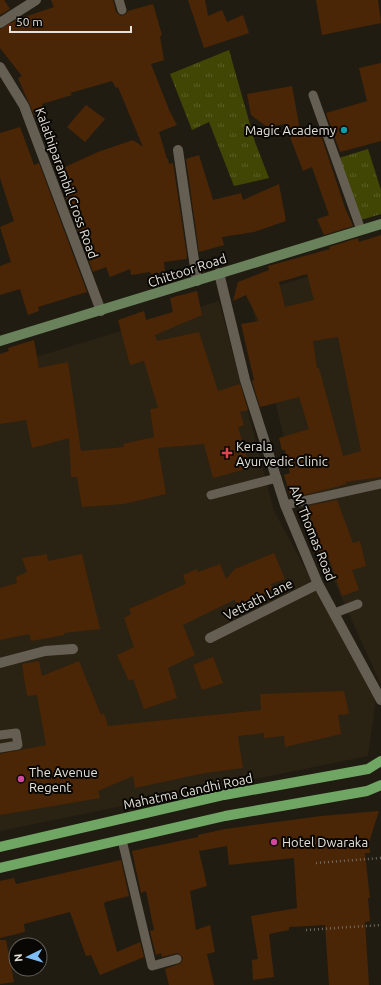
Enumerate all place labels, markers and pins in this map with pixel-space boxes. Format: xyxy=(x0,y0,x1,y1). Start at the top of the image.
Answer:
place label: Magic Academy xyxy=(245,123,336,137)
marker: Magic Academy xyxy=(339,125,349,135)
place label: Kerala Ayurvedic Clinic xyxy=(236,439,328,468)
marker: Kerala Ayurvedic Clinic xyxy=(221,447,233,459)
place label: The Avenue Regent xyxy=(29,765,98,794)
marker: The Avenue Regent xyxy=(16,774,26,784)
place label: Hotel Dwaraka xyxy=(282,835,368,849)
marker: Hotel Dwaraka xyxy=(269,837,279,847)

